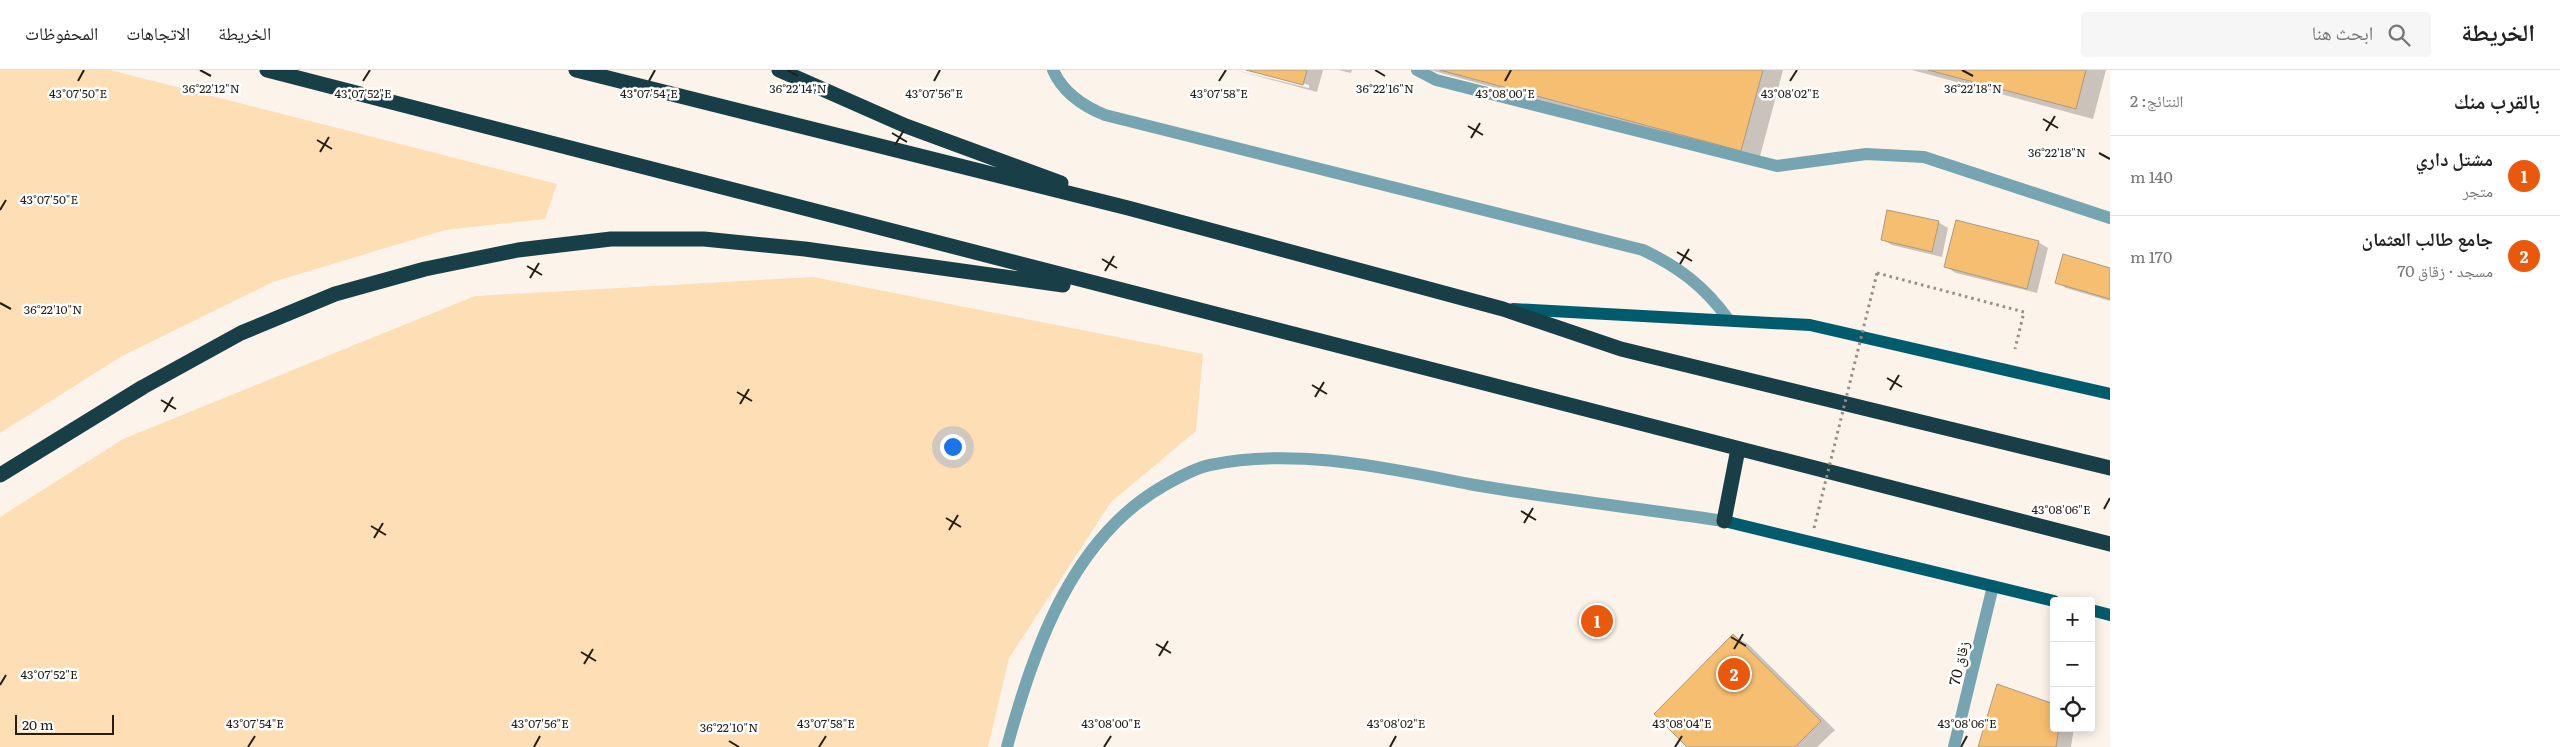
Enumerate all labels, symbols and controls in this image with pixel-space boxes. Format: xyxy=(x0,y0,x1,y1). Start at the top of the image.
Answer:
search box xyxy=(2081,12,2431,57)
text: الخريطة xyxy=(2461,13,2535,48)
text: ابحث هنا xyxy=(2312,18,2373,46)
text: المحفوظات xyxy=(25,19,98,46)
text: الاتجاهات xyxy=(126,19,190,46)
text: الخريطة xyxy=(218,19,271,46)
icon: search xyxy=(2385,21,2413,49)
text: 36°22'12"N xyxy=(182,79,240,97)
text: 36°22'14"N xyxy=(769,79,827,97)
text: 36°22'16"N xyxy=(1356,79,1414,97)
text: 36°22'18"N xyxy=(1944,79,2002,97)
text: 43°07'50"E xyxy=(49,84,107,102)
text: 43°07'52"E xyxy=(334,84,392,102)
text: 43°07'54"E xyxy=(620,84,678,102)
text: 43°07'56"E xyxy=(905,84,963,102)
text: 43°07'58"E xyxy=(1190,84,1248,102)
text: 43°08'00"E xyxy=(1475,84,1535,102)
text: 43°08'02"E xyxy=(1761,84,1820,102)
text: بالقرب منك xyxy=(2454,84,2540,115)
text: النتائج: 2 xyxy=(2130,88,2183,112)
text: 36°22'18"N xyxy=(2028,143,2086,161)
text: مشتل داري xyxy=(2415,144,2493,172)
text: 140 m xyxy=(2130,164,2173,188)
text: 1 xyxy=(2521,164,2527,188)
text: متجر xyxy=(2463,178,2493,202)
text: 43°07'50"E xyxy=(20,190,78,208)
text: جامع طالب العثمان xyxy=(2362,224,2493,252)
text: 170 m xyxy=(2130,244,2172,268)
text: 2 xyxy=(2520,244,2528,268)
text: مسجد · زقاق 70 xyxy=(2397,258,2493,282)
text: 36°22'10"N xyxy=(24,300,82,318)
your location xyxy=(940,434,966,460)
text: 43°08'06"E xyxy=(2031,500,2091,518)
map controls xyxy=(2050,597,2095,732)
button: + xyxy=(2050,597,2095,642)
pin: 1 xyxy=(1581,602,1613,640)
street label: زقاق 70 xyxy=(1942,638,1974,687)
button: − xyxy=(2050,642,2095,687)
pin: 2 xyxy=(1718,655,1750,693)
text: 43°07'52"E xyxy=(20,665,78,683)
button: locate xyxy=(2050,687,2095,732)
scale bar xyxy=(15,712,114,735)
text: 20 m xyxy=(22,714,54,734)
text: 43°07'54"E xyxy=(226,714,284,732)
text: 43°07'56"E xyxy=(511,714,569,732)
text: 43°07'58"E xyxy=(797,714,855,732)
text: 43°08'00"E xyxy=(1081,714,1141,732)
text: 43°08'02"E xyxy=(1367,714,1426,732)
text: 43°08'04"E xyxy=(1652,714,1712,732)
text: 43°08'06"E xyxy=(1937,714,1997,732)
text: 36°22'10"N xyxy=(700,718,758,736)

